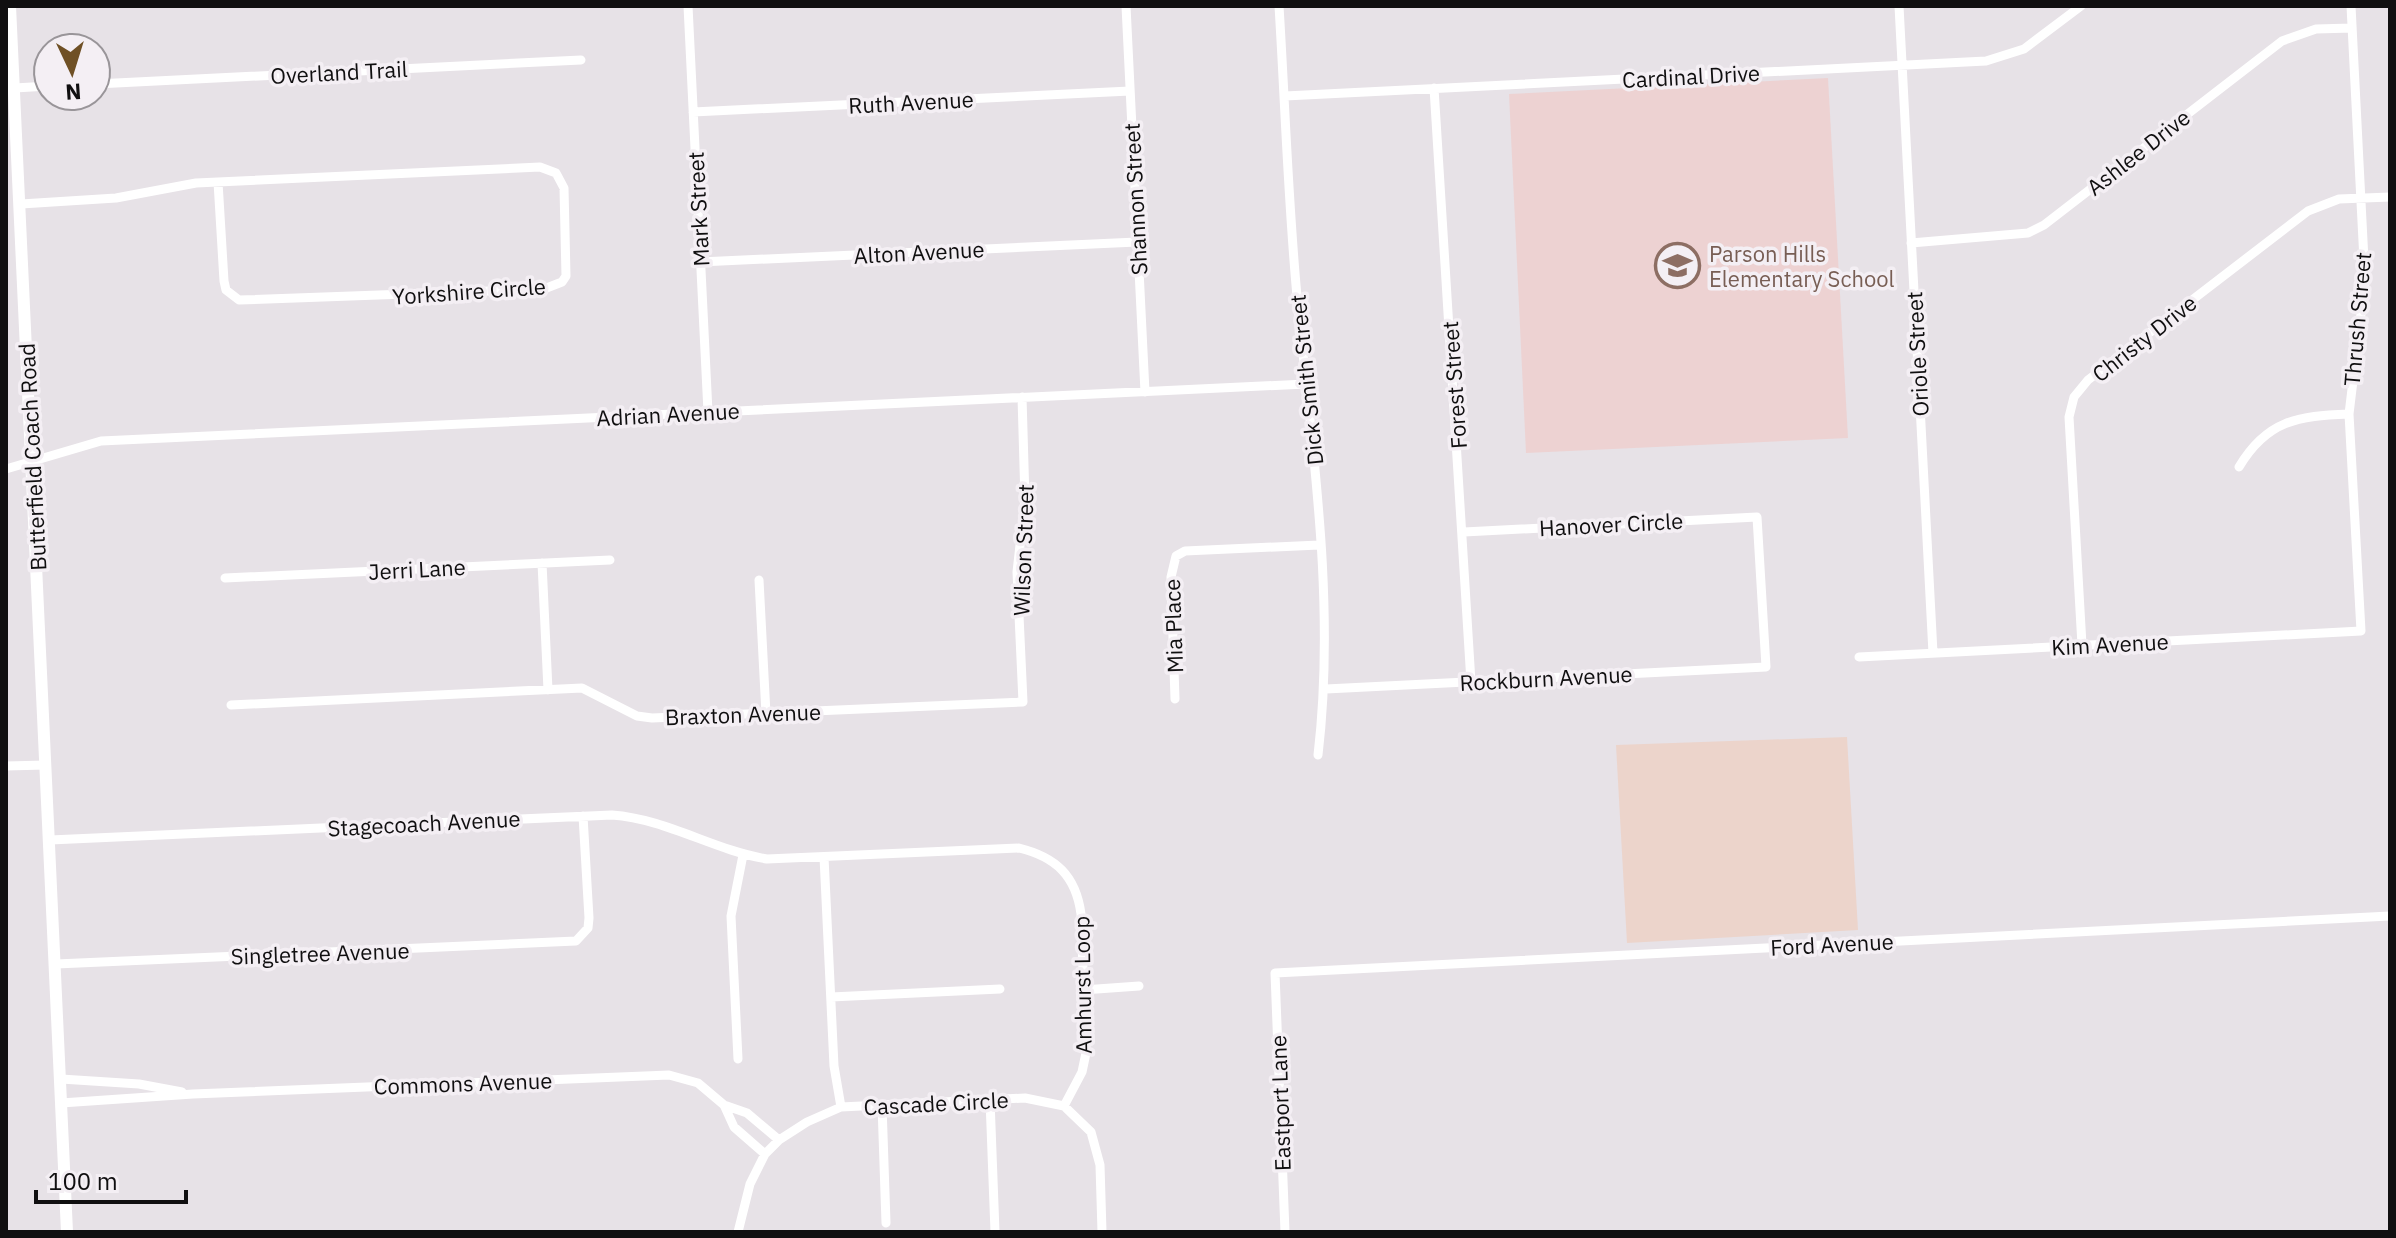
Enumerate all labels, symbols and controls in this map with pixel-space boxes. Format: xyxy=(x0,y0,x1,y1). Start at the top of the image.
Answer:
north arrow xyxy=(32,32,112,112)
street label: Overland Trail xyxy=(270,54,408,90)
street label: Cardinal Drive xyxy=(1621,58,1761,94)
text: N xyxy=(64,77,82,107)
street label: Ruth Avenue xyxy=(848,84,974,120)
street label: Ashlee Drive xyxy=(2080,102,2196,202)
street label: Shannon Street xyxy=(1117,122,1153,276)
street label: Mark Street xyxy=(681,151,715,267)
street label: Alton Avenue xyxy=(853,234,985,270)
place label: Parson Hills Elementary School xyxy=(1709,239,1895,293)
school or university icon: Parson Hills Elementary School xyxy=(1654,242,1702,290)
street label: Thrush Street xyxy=(2337,251,2377,387)
street label: Yorkshire Circle xyxy=(391,271,547,311)
street label: Christy Drive xyxy=(2086,288,2202,388)
street label: Oriole Street xyxy=(1899,291,1935,417)
street label: Dick Smith Street xyxy=(1283,293,1329,467)
street label: Forest Street xyxy=(1435,320,1473,450)
street label: Butterfield Coach Road xyxy=(12,342,52,572)
street label: Adrian Avenue xyxy=(596,396,740,432)
street label: Wilson Street xyxy=(1006,483,1040,617)
street label: Hanover Circle xyxy=(1538,506,1684,542)
street label: Jerri Lane xyxy=(368,552,466,586)
street label: Mia Place xyxy=(1157,578,1189,674)
street label: Kim Avenue xyxy=(2051,626,2169,662)
street label: Rockburn Avenue xyxy=(1459,659,1633,697)
street label: Braxton Avenue xyxy=(664,697,822,731)
street label: Stagecoach Avenue xyxy=(327,803,521,843)
street label: Amhurst Loop xyxy=(1066,916,1098,1054)
street label: Ford Avenue xyxy=(1770,926,1894,962)
street label: Singletree Avenue xyxy=(230,935,410,971)
street label: Eastport Lane xyxy=(1263,1034,1297,1172)
street label: Commons Avenue xyxy=(373,1065,553,1101)
street label: Cascade Circle xyxy=(863,1085,1009,1121)
scale bar xyxy=(36,1154,186,1204)
text: 100 m xyxy=(48,1165,118,1197)

